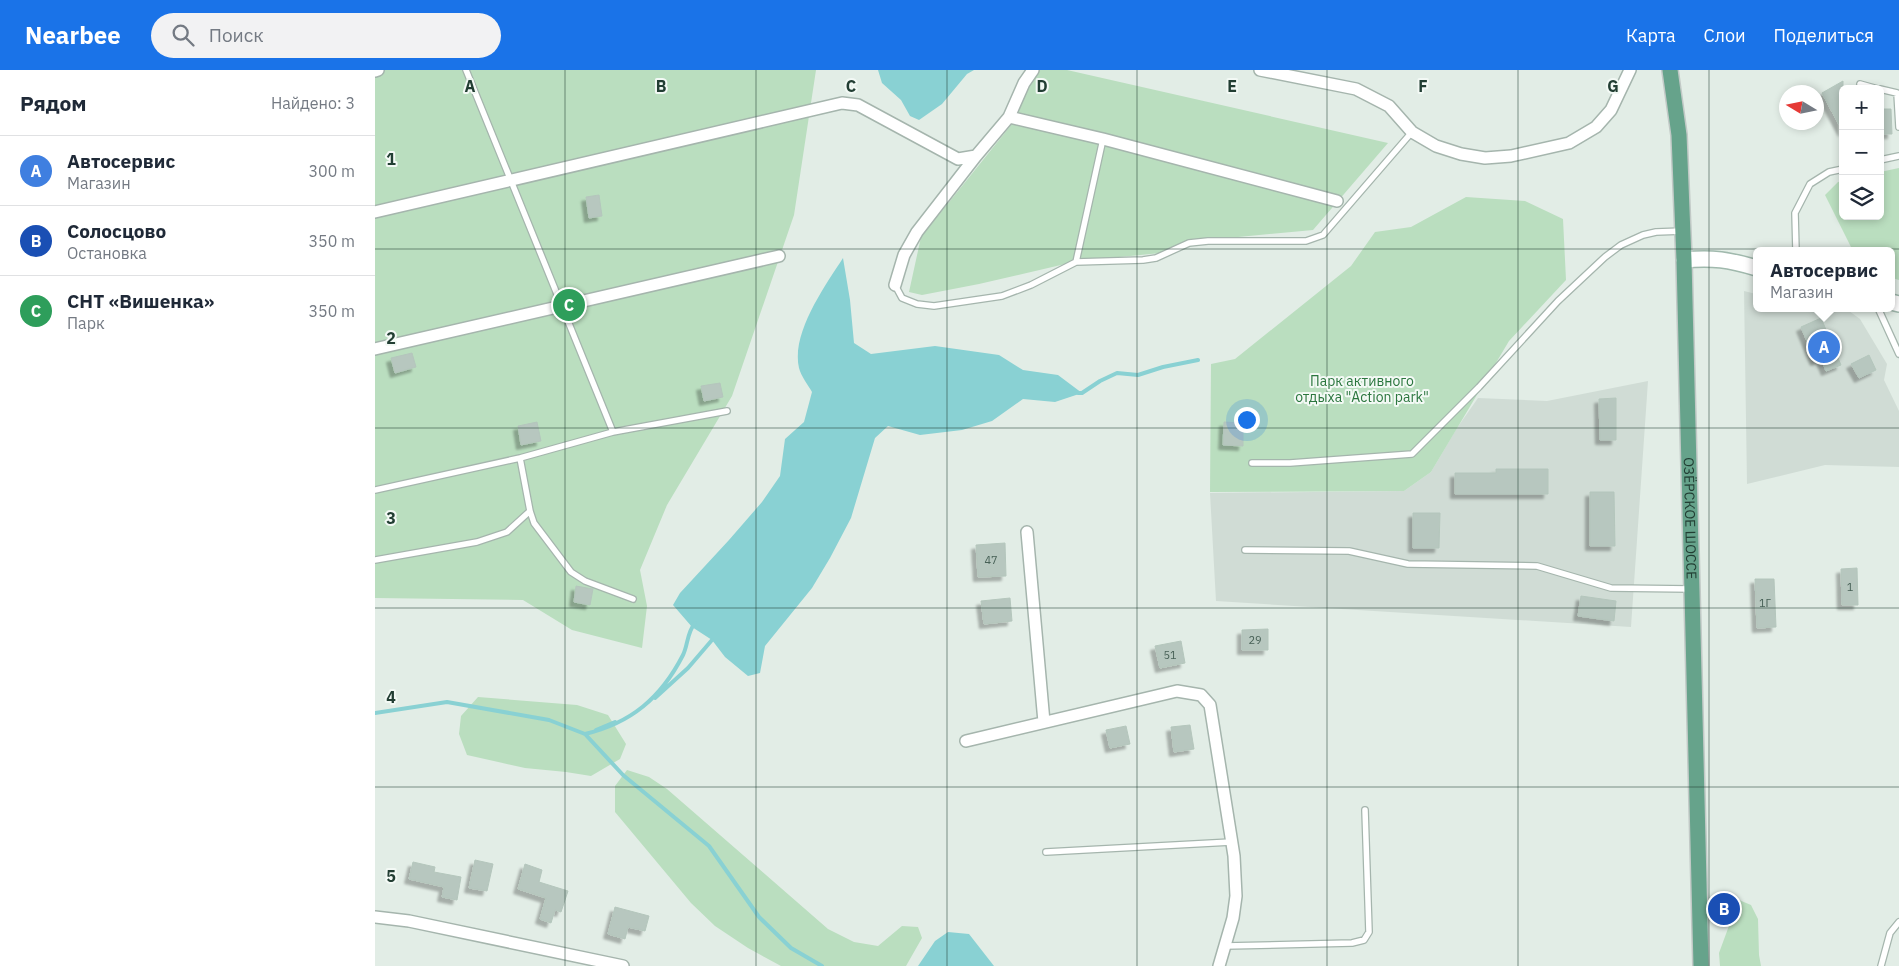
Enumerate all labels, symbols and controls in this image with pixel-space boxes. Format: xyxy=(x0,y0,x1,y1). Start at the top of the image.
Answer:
search box xyxy=(151,13,501,58)
text: Nearbee xyxy=(25,19,121,51)
icon: search xyxy=(169,21,197,49)
text: Поиск xyxy=(209,23,264,47)
text: Карта xyxy=(1626,24,1676,47)
text: Слои xyxy=(1704,24,1746,47)
text: Поделиться xyxy=(1774,24,1874,47)
text: A xyxy=(465,76,476,96)
text: B xyxy=(656,76,667,96)
text: C xyxy=(846,76,856,96)
text: D xyxy=(1036,76,1048,96)
text: E xyxy=(1227,76,1237,96)
text: F xyxy=(1418,76,1428,96)
text: G xyxy=(1607,76,1619,96)
north arrow xyxy=(1779,85,1824,130)
map controls xyxy=(1839,85,1884,220)
button: + xyxy=(1839,85,1884,130)
text: Рядом xyxy=(20,89,87,117)
text: Найдено: 3 xyxy=(271,93,355,113)
button: − xyxy=(1839,130,1884,175)
text: Автосервис xyxy=(67,149,175,173)
text: 1 xyxy=(386,149,396,169)
text: A xyxy=(31,161,41,181)
text: 300 m xyxy=(308,161,355,181)
text: Магазин xyxy=(67,173,131,193)
button: layers xyxy=(1839,175,1884,220)
text: Солосцово xyxy=(67,219,166,243)
text: B xyxy=(31,231,41,251)
text: 350 m xyxy=(308,231,355,251)
text: Остановка xyxy=(67,243,147,263)
popup xyxy=(1753,247,1895,312)
text: Автосервис xyxy=(1770,258,1878,282)
text: Магазин xyxy=(1770,282,1834,302)
pin: C xyxy=(553,286,585,324)
text: СНТ «Вишенка» xyxy=(67,289,214,313)
text: C xyxy=(31,301,41,321)
text: 350 m xyxy=(308,301,355,321)
text: Парк xyxy=(67,313,105,333)
text: 2 xyxy=(386,328,396,348)
pin: A xyxy=(1808,328,1840,366)
park label: Парк активного отдыха "Action park" xyxy=(1295,372,1429,406)
your location xyxy=(1234,407,1260,433)
street label: ОЗЁРСКОЕ ШОССЕ xyxy=(1680,457,1701,580)
text: 3 xyxy=(386,508,396,528)
house number: 47 xyxy=(984,553,998,567)
house number: 1 xyxy=(1847,580,1854,594)
house number: 1Г xyxy=(1759,596,1772,610)
house number: 29 xyxy=(1248,633,1262,647)
house number: 51 xyxy=(1163,648,1177,662)
text: 4 xyxy=(386,687,396,707)
text: 5 xyxy=(386,866,396,886)
pin: B xyxy=(1708,890,1740,928)

